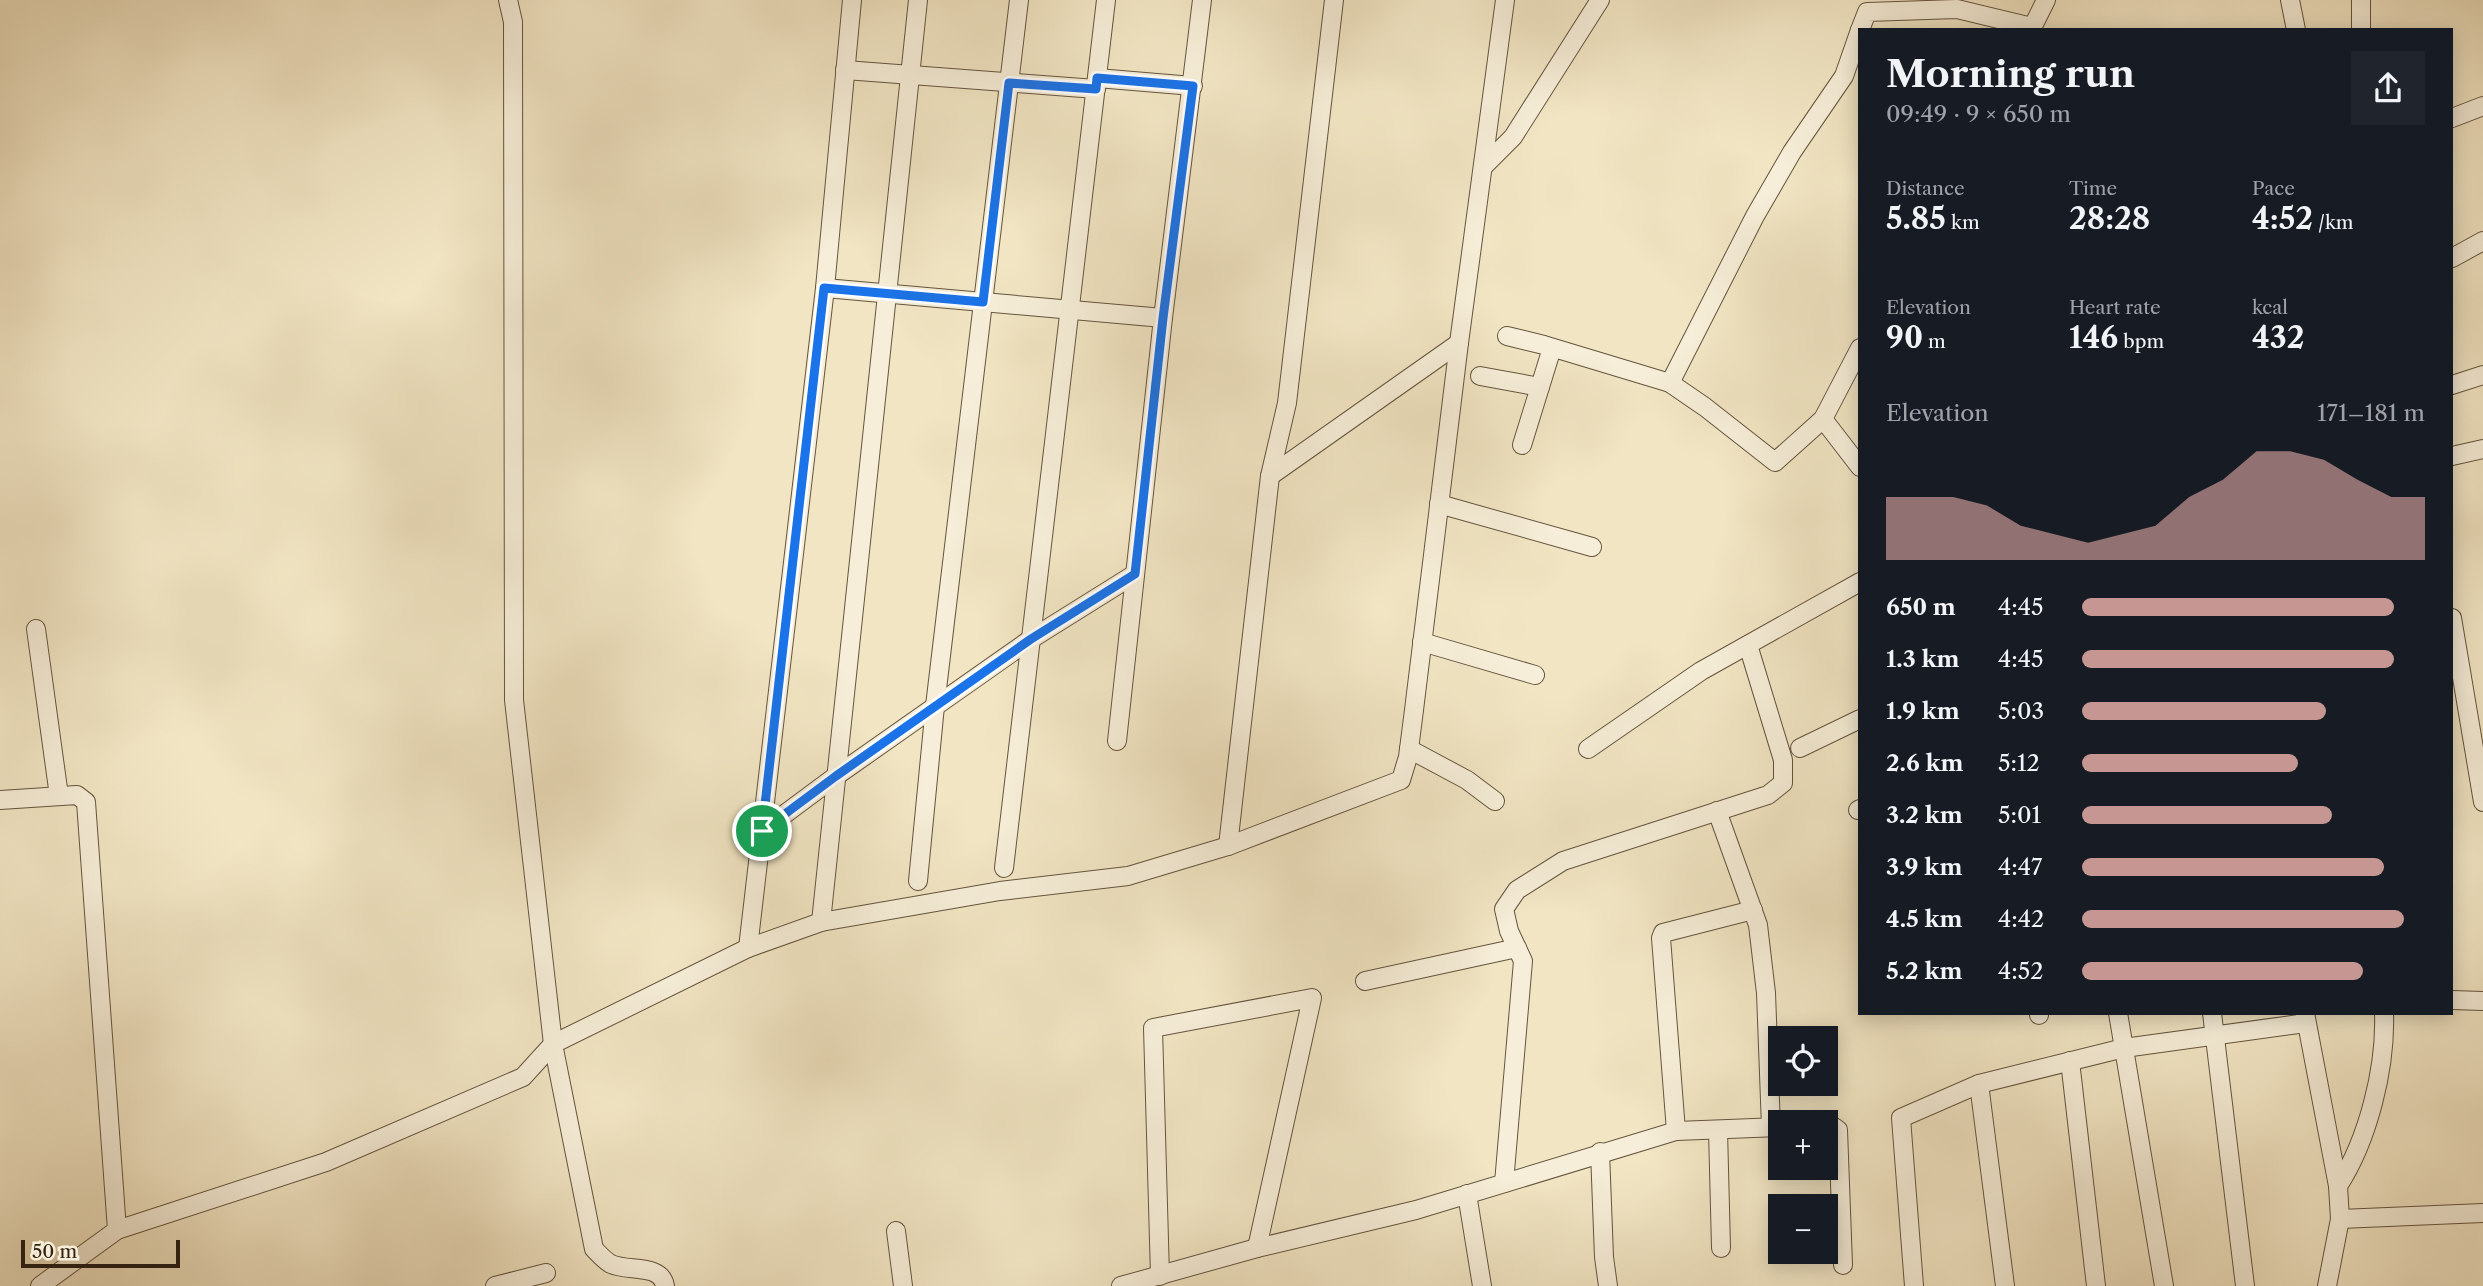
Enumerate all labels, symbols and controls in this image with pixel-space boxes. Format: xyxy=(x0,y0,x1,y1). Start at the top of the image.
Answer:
text: Morning run xyxy=(1886,50,2135,97)
button: share xyxy=(2351,51,2425,125)
text: 09:49 · 9 × 650 m xyxy=(1886,100,2071,128)
text: Distance xyxy=(1886,177,1965,200)
text: Time xyxy=(2069,177,2117,200)
text: Pace xyxy=(2252,177,2295,200)
text: 5.85 xyxy=(1886,200,1946,237)
text: 28:28 xyxy=(2069,200,2150,237)
text: 4:52 xyxy=(2252,200,2313,237)
text: km xyxy=(1946,211,1980,234)
text: /km xyxy=(2313,211,2354,234)
text: Elevation xyxy=(1886,296,1971,319)
text: Heart rate xyxy=(2069,296,2161,319)
text: kcal xyxy=(2252,296,2288,319)
text: 90 xyxy=(1886,319,1923,356)
text: 146 xyxy=(2069,319,2118,356)
text: 432 xyxy=(2252,319,2304,356)
text: m xyxy=(1923,330,1946,353)
text: bpm xyxy=(2118,330,2164,353)
text: Elevation xyxy=(1886,399,1989,427)
text: 171–181 m xyxy=(2317,399,2425,427)
text: 650 m xyxy=(1886,593,1956,621)
text: 4:45 xyxy=(1998,593,2044,621)
text: 1.3 km xyxy=(1886,645,1960,673)
text: 4:45 xyxy=(1998,645,2044,673)
text: 1.9 km xyxy=(1886,697,1960,725)
text: 5:03 xyxy=(1998,697,2044,725)
text: 2.6 km xyxy=(1886,749,1964,777)
text: 5:12 xyxy=(1998,749,2040,777)
pin xyxy=(732,801,792,861)
text: 3.2 km xyxy=(1886,801,1963,829)
text: 5:01 xyxy=(1998,801,2041,829)
icon: arrive xyxy=(743,812,781,850)
text: 3.9 km xyxy=(1886,853,1962,881)
text: 4:47 xyxy=(1998,853,2042,881)
text: 4.5 km xyxy=(1886,905,1963,933)
text: 4:42 xyxy=(1998,905,2044,933)
text: 5.2 km xyxy=(1886,957,1962,985)
text: 4:52 xyxy=(1998,957,2043,985)
map controls xyxy=(1768,1026,1838,1264)
button: locate xyxy=(1768,1026,1838,1096)
button: + xyxy=(1768,1110,1838,1180)
button: − xyxy=(1768,1194,1838,1264)
scale bar xyxy=(21,1237,180,1269)
text: 50 m xyxy=(32,1240,77,1263)

